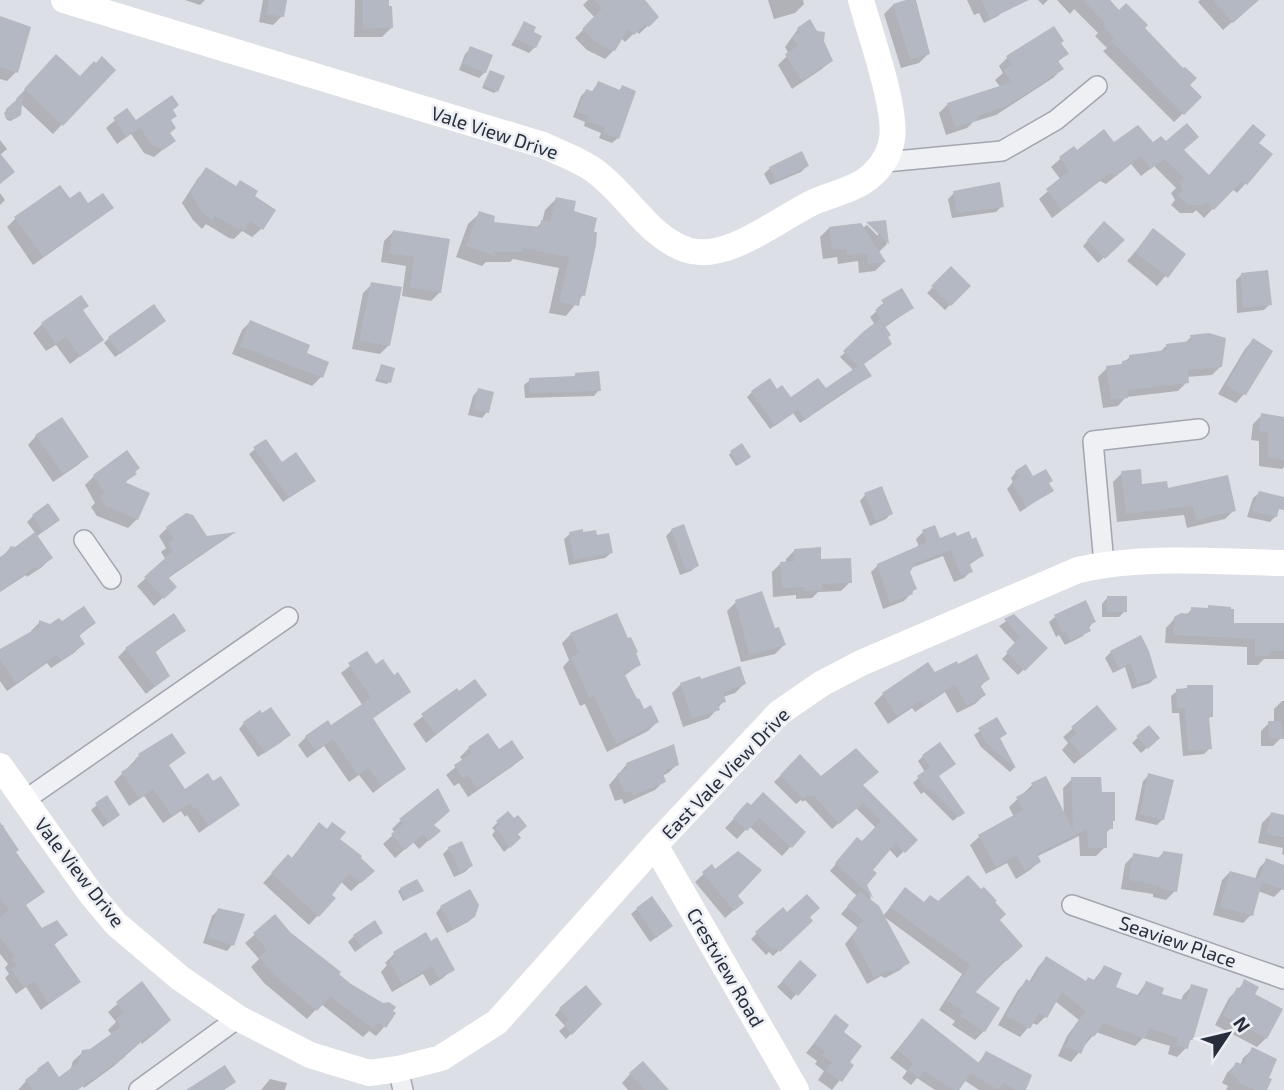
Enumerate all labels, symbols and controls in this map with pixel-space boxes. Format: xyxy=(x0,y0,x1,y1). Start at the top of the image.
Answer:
street label: Vale View Drive xyxy=(429,101,561,163)
street label: East Vale View Drive xyxy=(656,702,794,844)
street label: Vale View Drive xyxy=(30,813,130,931)
street label: Crestview Road xyxy=(683,903,769,1031)
street label: Seaview Place xyxy=(1116,910,1240,972)
north arrow xyxy=(1193,999,1263,1069)
text: N xyxy=(1229,1012,1256,1036)

